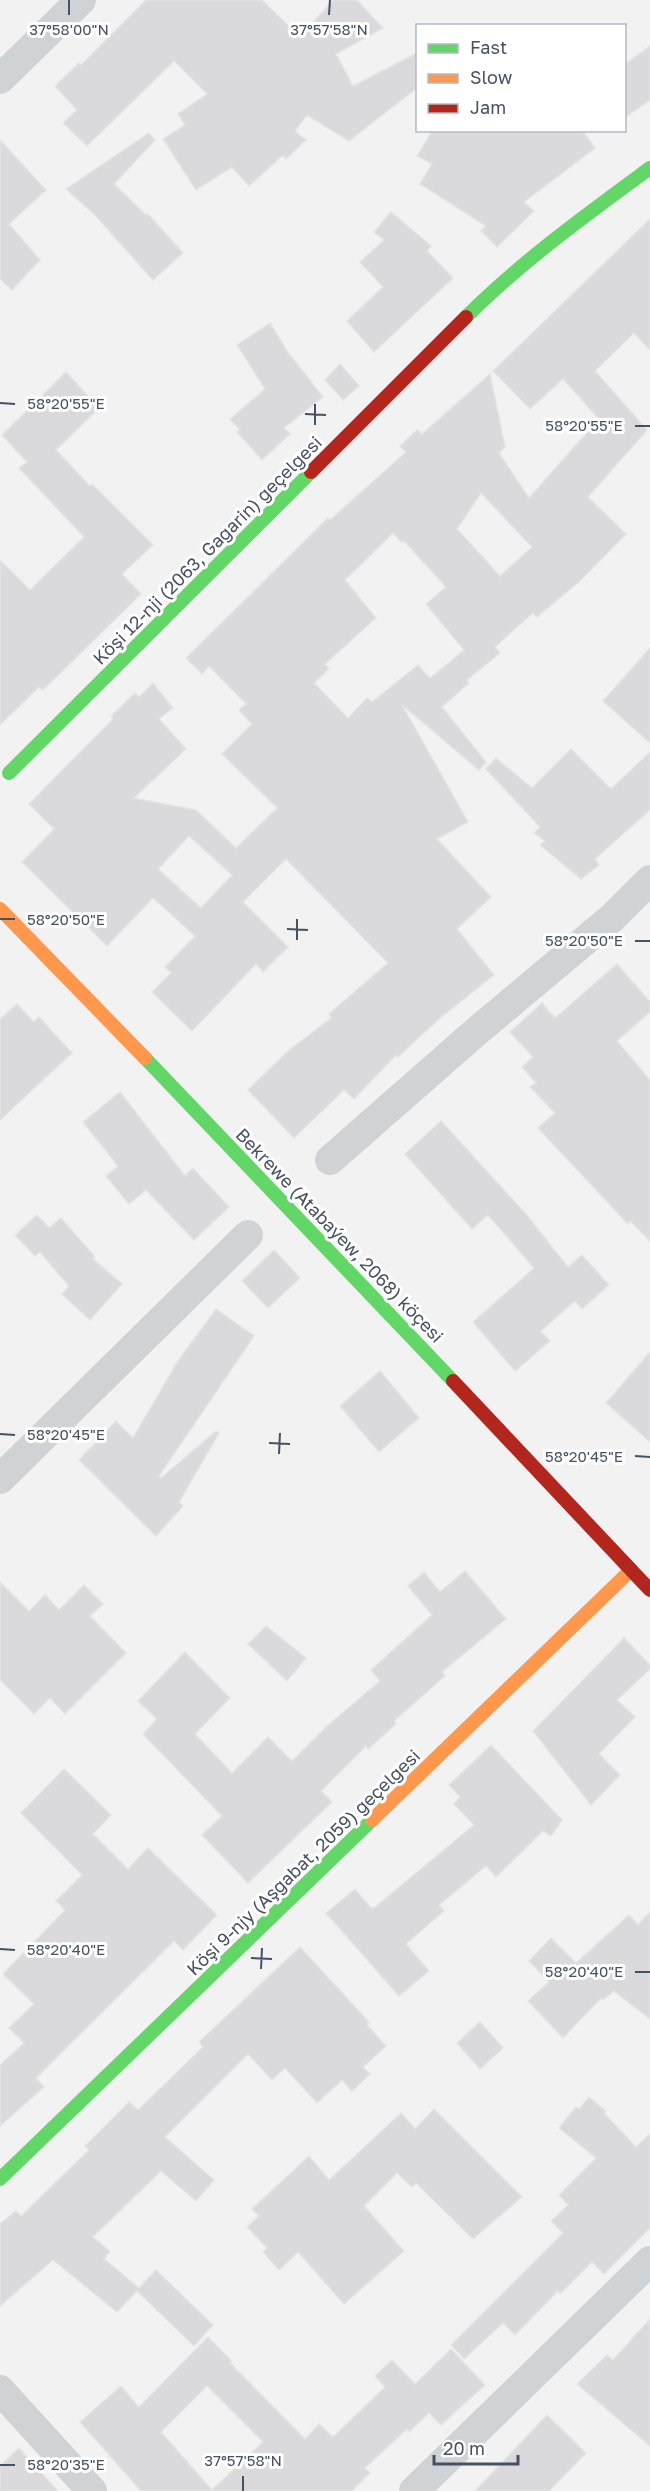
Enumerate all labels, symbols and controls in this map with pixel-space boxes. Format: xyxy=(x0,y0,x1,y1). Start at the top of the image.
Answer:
text: 37°58'00"N xyxy=(29,20,109,38)
text: 37°57'58"N xyxy=(290,20,368,38)
legend xyxy=(416,24,626,132)
text: Fast xyxy=(470,36,507,58)
text: Slow xyxy=(470,66,513,88)
text: Jam xyxy=(470,96,506,118)
text: 58°20'55"E xyxy=(27,394,105,412)
text: 58°20'55"E xyxy=(545,416,623,434)
street label: Köşi 12-nji (2063, Gagarin) geçelgesi xyxy=(88,431,326,669)
text: 58°20'50"E xyxy=(27,910,105,928)
text: 58°20'50"E xyxy=(545,931,623,949)
street label: Bekrewe (Atabaýew, 2068) köçesi xyxy=(232,1123,448,1347)
text: 58°20'45"E xyxy=(27,1425,105,1443)
text: 58°20'45"E xyxy=(545,1447,623,1465)
street label: Köşi 9-njy (Aşgabat, 2059) geçelgesi xyxy=(182,1744,424,1980)
text: 58°20'40"E xyxy=(27,1940,105,1958)
text: 58°20'40"E xyxy=(545,1962,623,1980)
scale bar xyxy=(434,2428,518,2466)
text: 20 m xyxy=(443,2437,485,2459)
text: 37°57'58"N xyxy=(204,2451,282,2469)
text: 58°20'35"E xyxy=(27,2455,105,2473)

